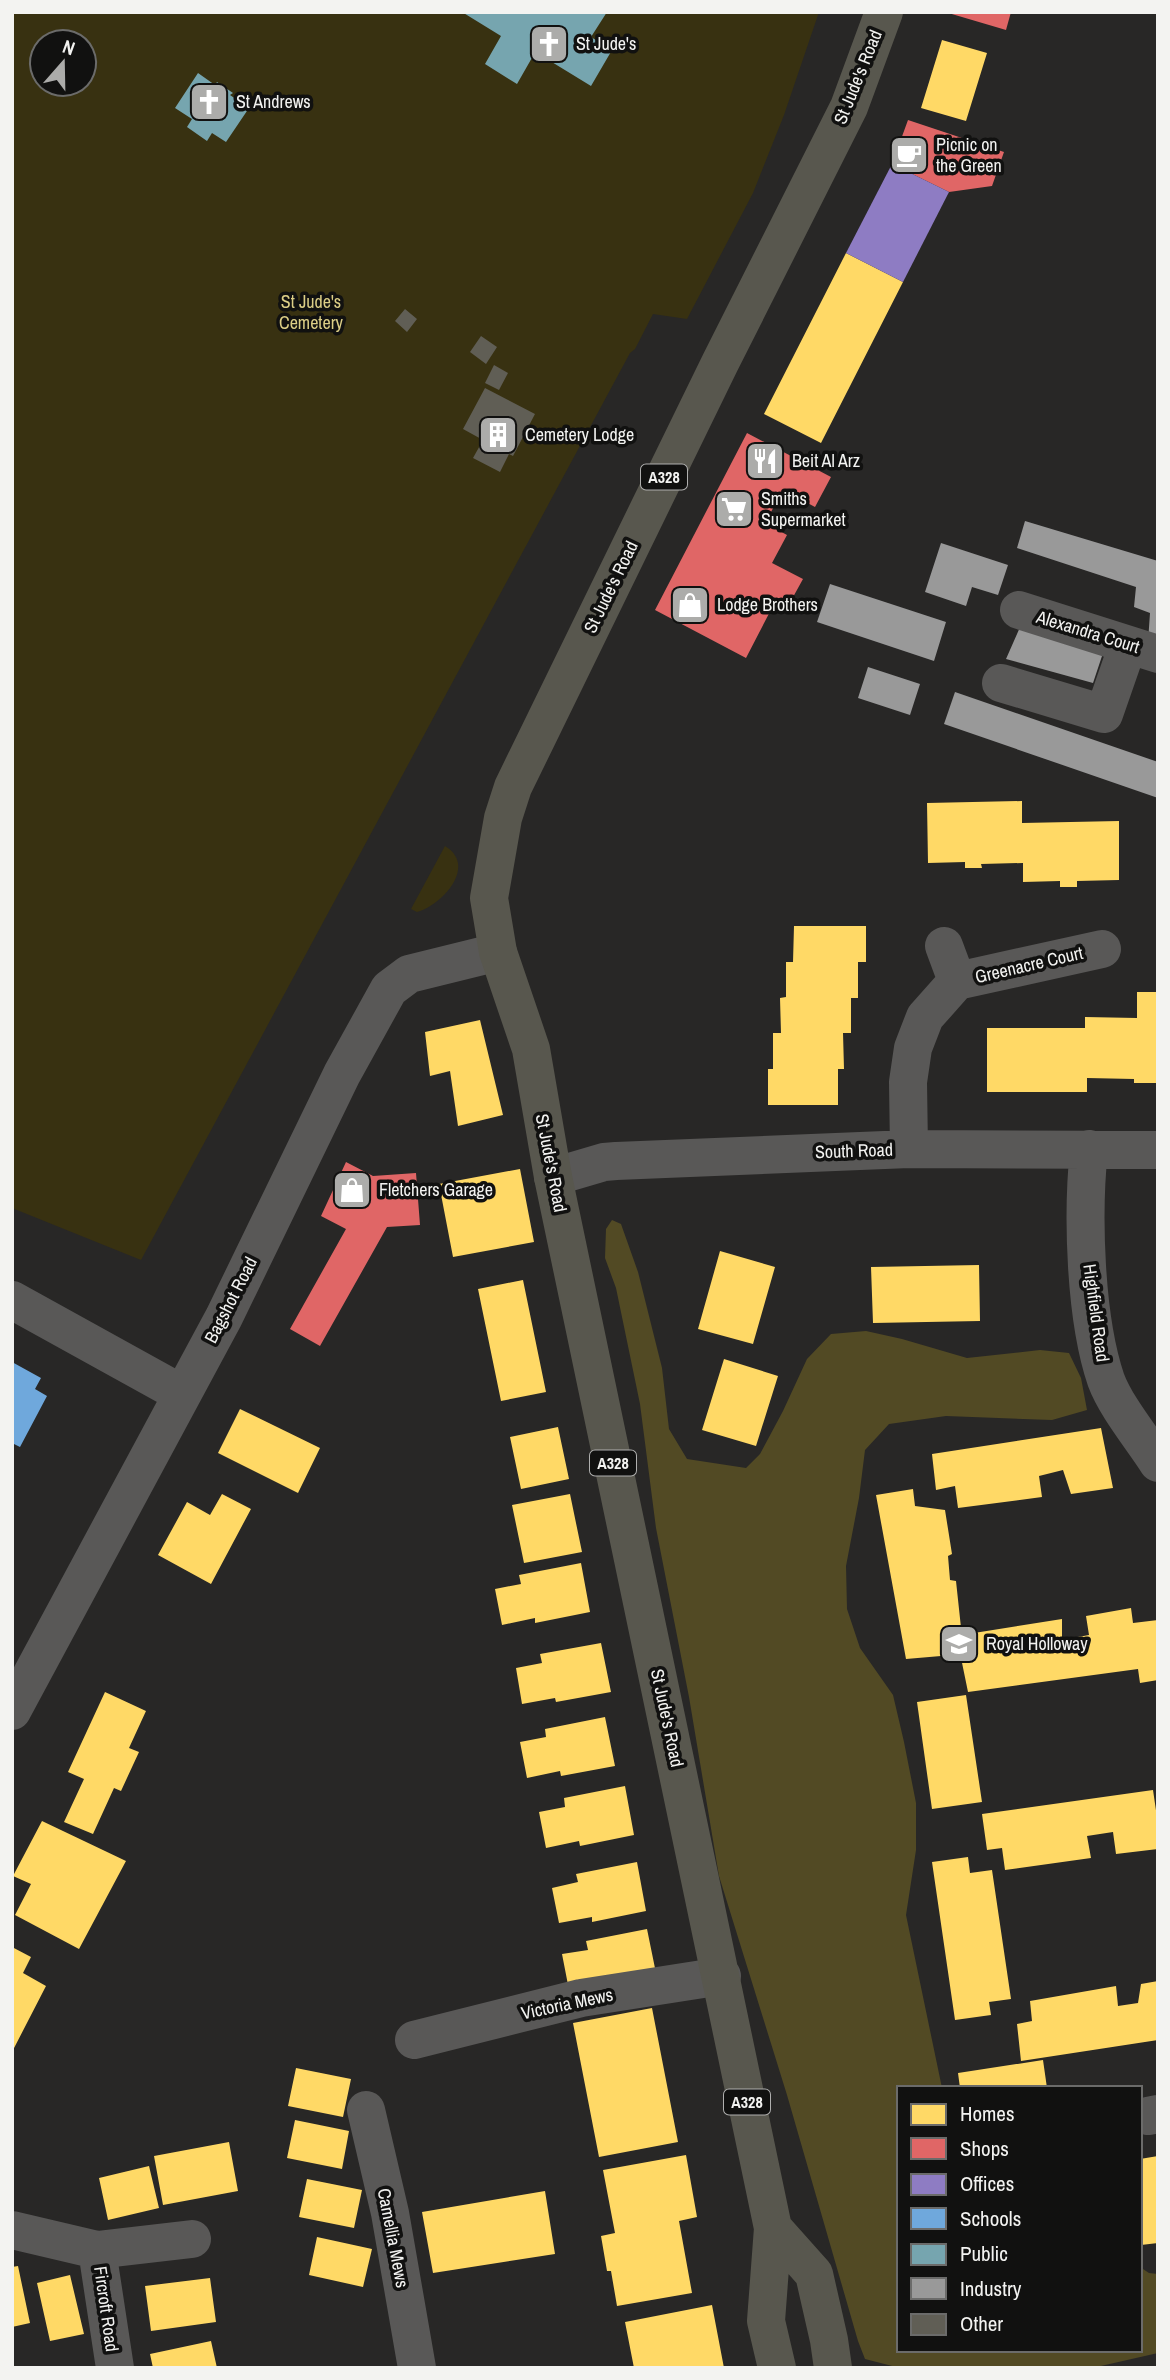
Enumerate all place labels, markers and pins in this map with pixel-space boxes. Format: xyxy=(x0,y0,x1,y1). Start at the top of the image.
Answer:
church icon: St Jude's xyxy=(528,23,570,65)
place label: St Jude's xyxy=(576,31,636,56)
church icon: St Andrews xyxy=(188,81,230,123)
place label: St Andrews xyxy=(236,89,311,114)
place label: Picnic on the Green xyxy=(936,132,1002,178)
cafe icon: Picnic on the Green xyxy=(888,134,930,176)
building icon: Cemetery Lodge xyxy=(477,414,519,456)
place label: Cemetery Lodge xyxy=(525,422,634,447)
restaurant icon: Beit Al Arz xyxy=(744,440,786,482)
place label: Beit Al Arz xyxy=(792,448,860,473)
place label: Smiths Supermarket xyxy=(761,486,846,532)
supermarket icon: Smiths Supermarket xyxy=(713,488,755,530)
shop icon: Lodge Brothers xyxy=(669,584,711,626)
place label: Lodge Brothers xyxy=(717,592,818,617)
shop icon: Fletchers Garage xyxy=(331,1169,373,1211)
place label: Fletchers Garage xyxy=(379,1177,493,1202)
school or university icon: Royal Holloway xyxy=(938,1623,980,1665)
place label: Royal Holloway xyxy=(986,1631,1088,1656)

